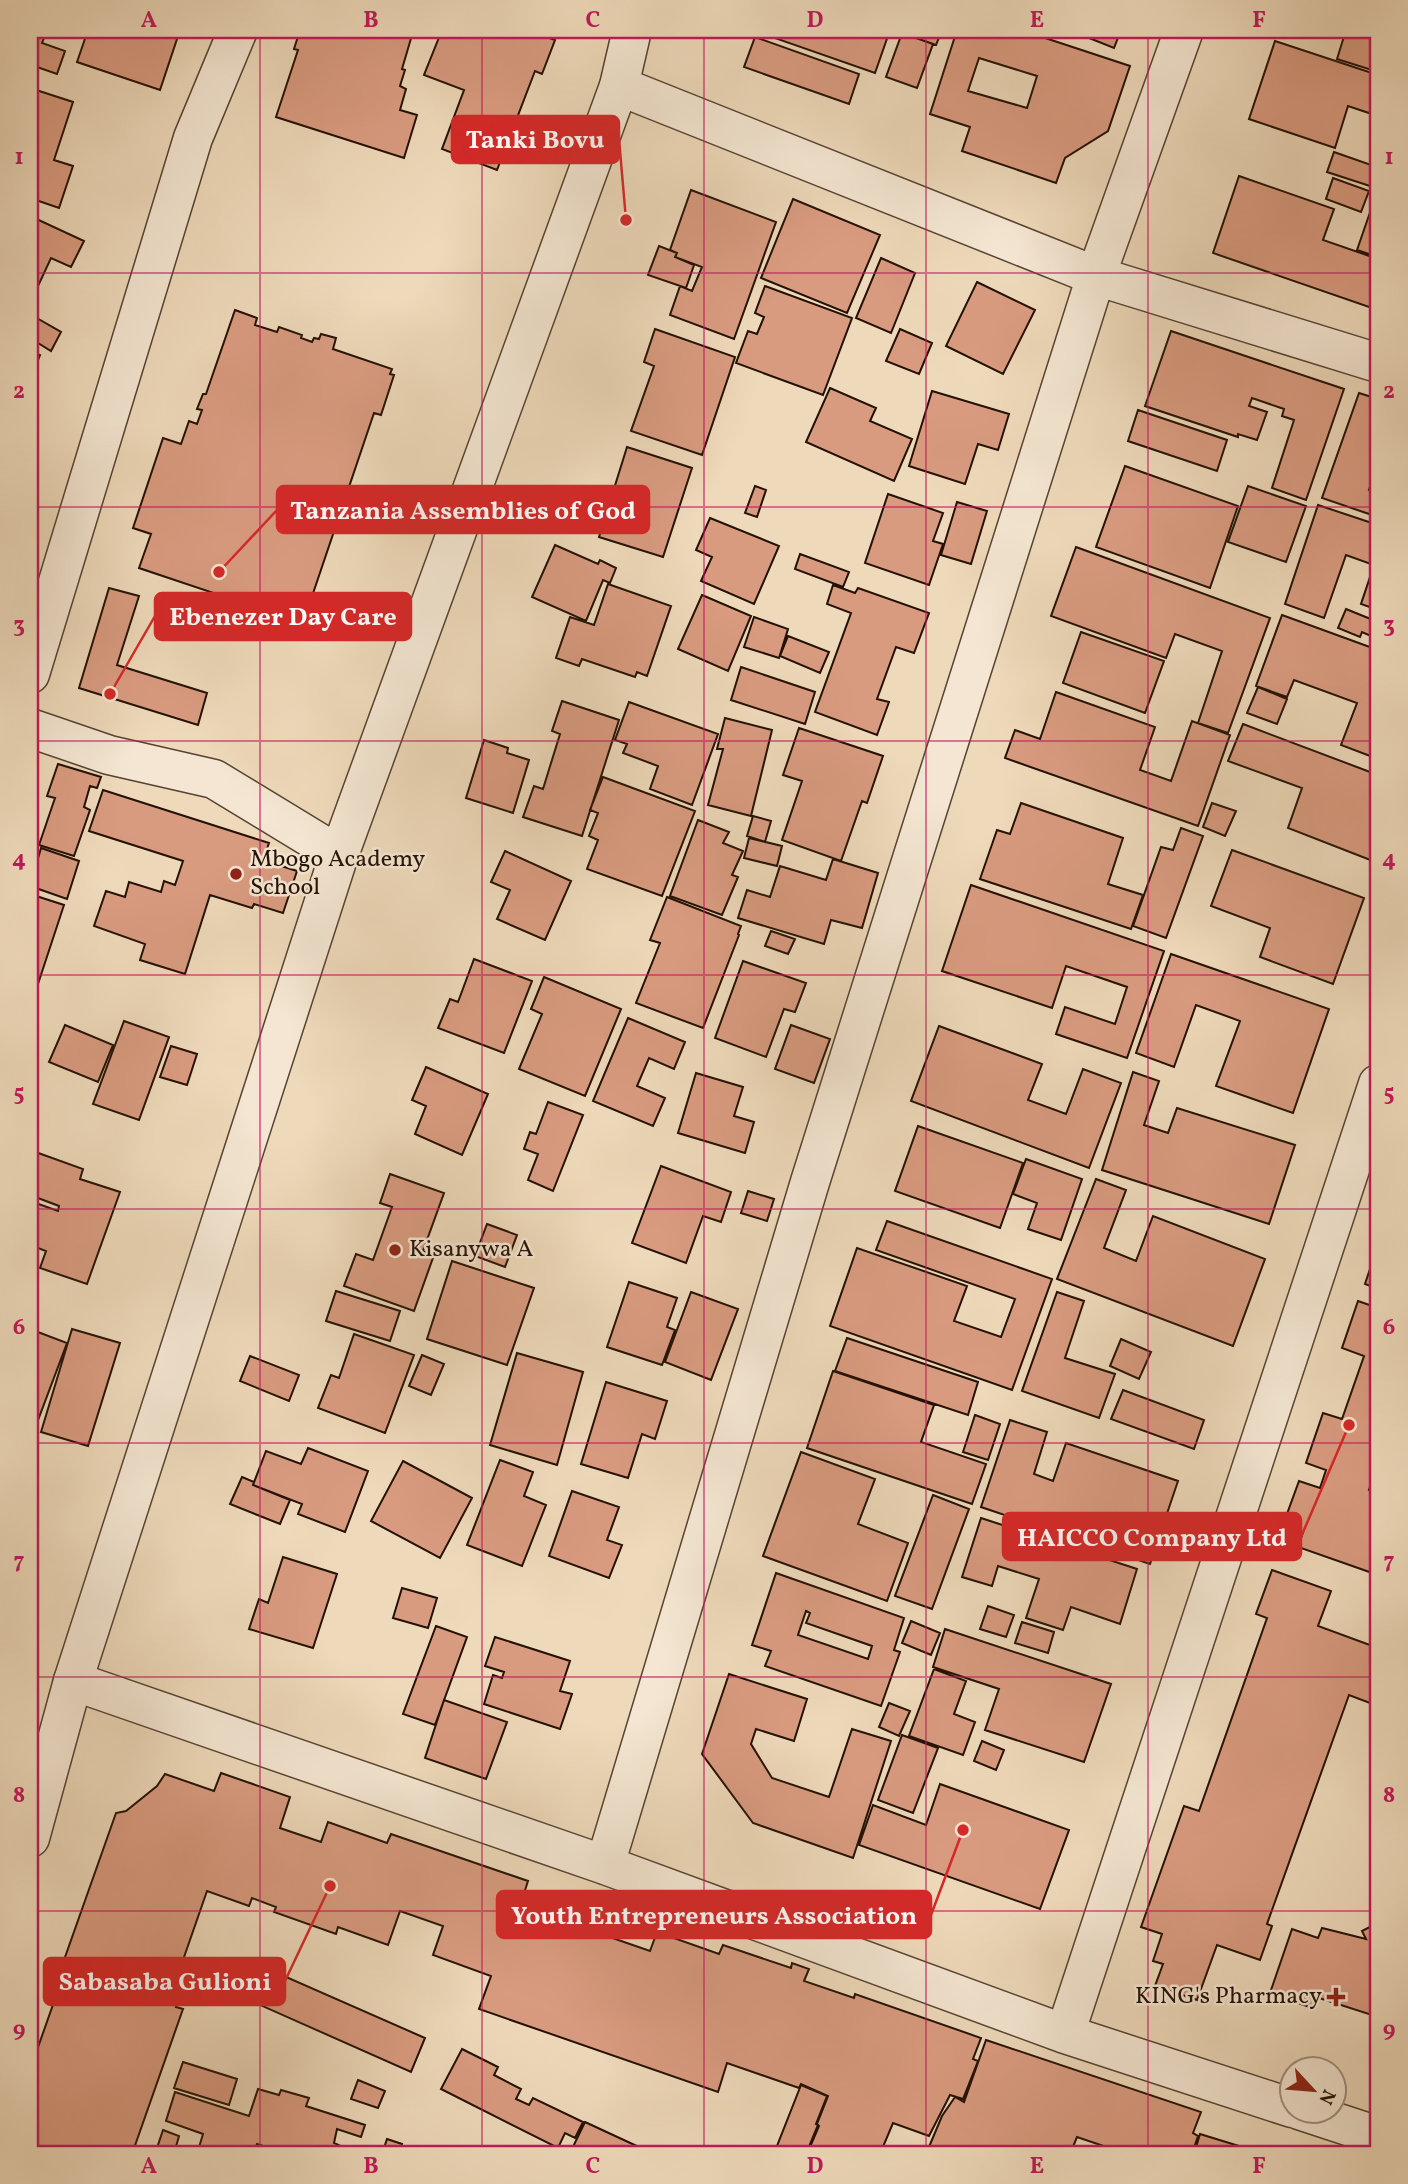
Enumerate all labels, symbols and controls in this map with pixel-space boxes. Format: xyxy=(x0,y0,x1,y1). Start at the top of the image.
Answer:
text: A xyxy=(141,5,157,37)
text: B xyxy=(363,5,379,37)
text: C xyxy=(586,5,600,37)
text: D xyxy=(807,5,824,37)
text: E xyxy=(1030,5,1044,37)
text: F xyxy=(1252,5,1266,37)
callout: Tanki Bovu xyxy=(452,116,619,163)
text: Tanki Bovu xyxy=(466,123,605,159)
text: 1 xyxy=(14,142,24,174)
text: 1 xyxy=(1384,142,1394,174)
text: 2 xyxy=(13,376,25,408)
text: 2 xyxy=(1383,376,1395,408)
callout: Tanzania Assemblies of God xyxy=(277,486,649,533)
text: Tanzania Assemblies of God xyxy=(290,494,636,530)
callout: Ebenezer Day Care xyxy=(155,593,411,640)
text: Ebenezer Day Care xyxy=(169,600,397,636)
text: 3 xyxy=(13,610,25,642)
text: 3 xyxy=(1383,610,1395,642)
place label: Mbogo Academy School xyxy=(250,843,425,905)
text: 4 xyxy=(12,844,26,876)
text: 4 xyxy=(1382,844,1396,876)
marker: Mbogo Academy School xyxy=(228,866,244,882)
text: 5 xyxy=(13,1078,25,1110)
text: 5 xyxy=(1383,1078,1395,1110)
place label: Kisanywa A xyxy=(409,1233,533,1267)
marker: Kisanywa A xyxy=(387,1242,403,1258)
text: 6 xyxy=(13,1312,25,1344)
text: 6 xyxy=(1383,1312,1395,1344)
callout: HAICCO Company Ltd xyxy=(1003,1513,1301,1560)
text: HAICCO Company Ltd xyxy=(1017,1521,1287,1557)
text: 7 xyxy=(14,1546,25,1578)
text: 7 xyxy=(1384,1546,1395,1578)
text: 8 xyxy=(13,1780,25,1812)
text: 8 xyxy=(1383,1780,1395,1812)
callout: Youth Entrepreneurs Association xyxy=(497,1891,931,1938)
text: Youth Entrepreneurs Association xyxy=(511,1899,917,1935)
callout: Sabasaba Gulioni xyxy=(44,1958,285,2005)
text: Sabasaba Gulioni xyxy=(59,1965,271,2001)
place label: KING's Pharmacy xyxy=(1135,1980,1322,2014)
marker: KING's Pharmacy xyxy=(1328,1989,1344,2005)
text: 9 xyxy=(13,2014,25,2046)
text: 9 xyxy=(1383,2014,1395,2046)
north arrow xyxy=(1278,2054,1348,2124)
text: N xyxy=(1312,2085,1341,2109)
text: A xyxy=(141,2151,157,2183)
text: B xyxy=(363,2151,379,2183)
text: C xyxy=(586,2151,600,2183)
text: D xyxy=(807,2151,824,2183)
text: E xyxy=(1030,2151,1044,2183)
text: F xyxy=(1252,2151,1266,2183)

